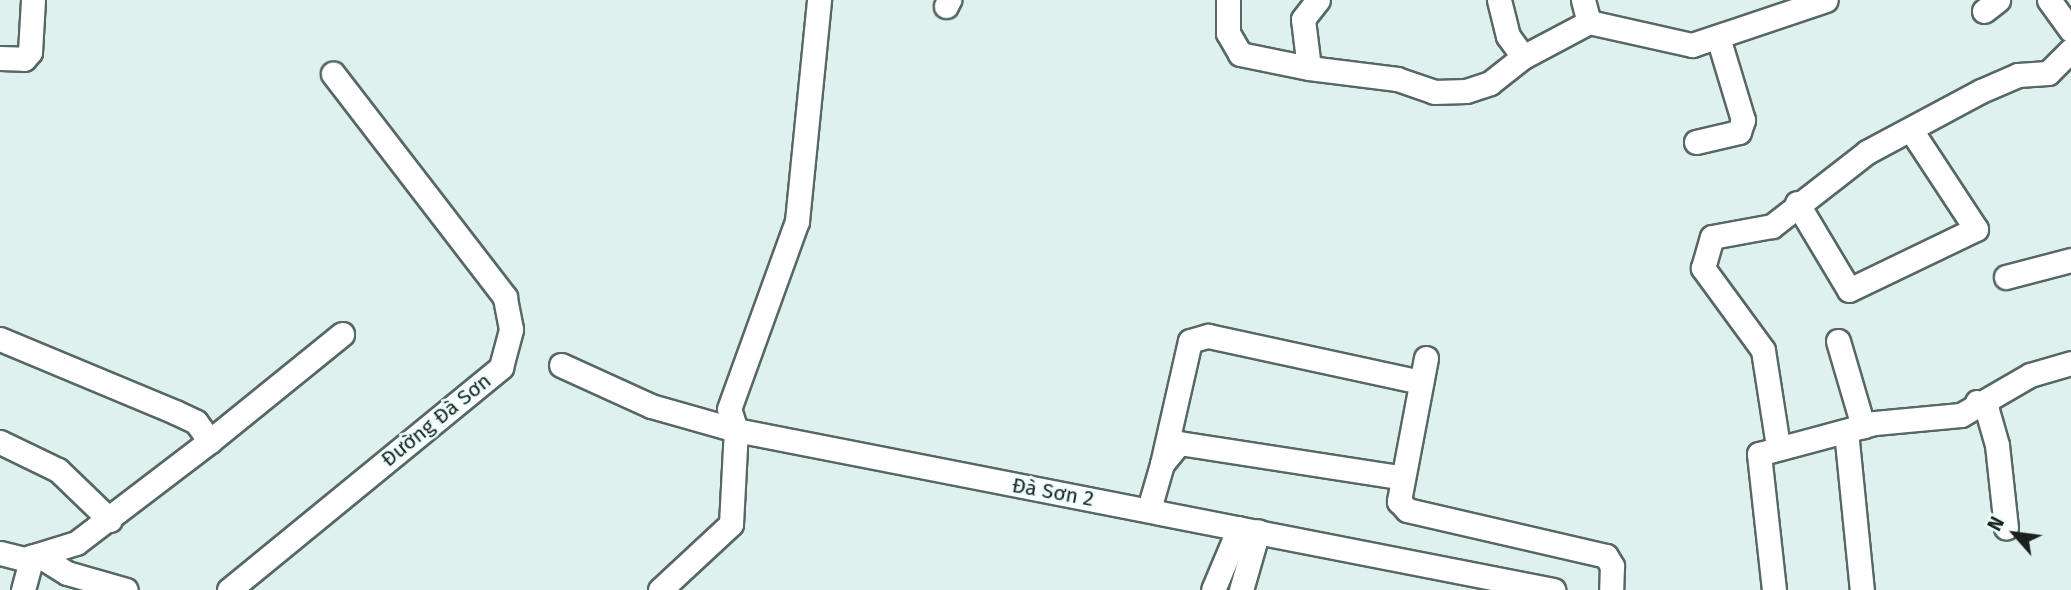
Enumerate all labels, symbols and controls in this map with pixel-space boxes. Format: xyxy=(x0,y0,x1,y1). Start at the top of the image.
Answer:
street label: Đường Đà Sơn xyxy=(376,368,496,472)
street label: Đà Sơn 2 xyxy=(1010,472,1096,512)
north arrow xyxy=(1980,499,2050,569)
text: N xyxy=(1983,513,2009,535)

